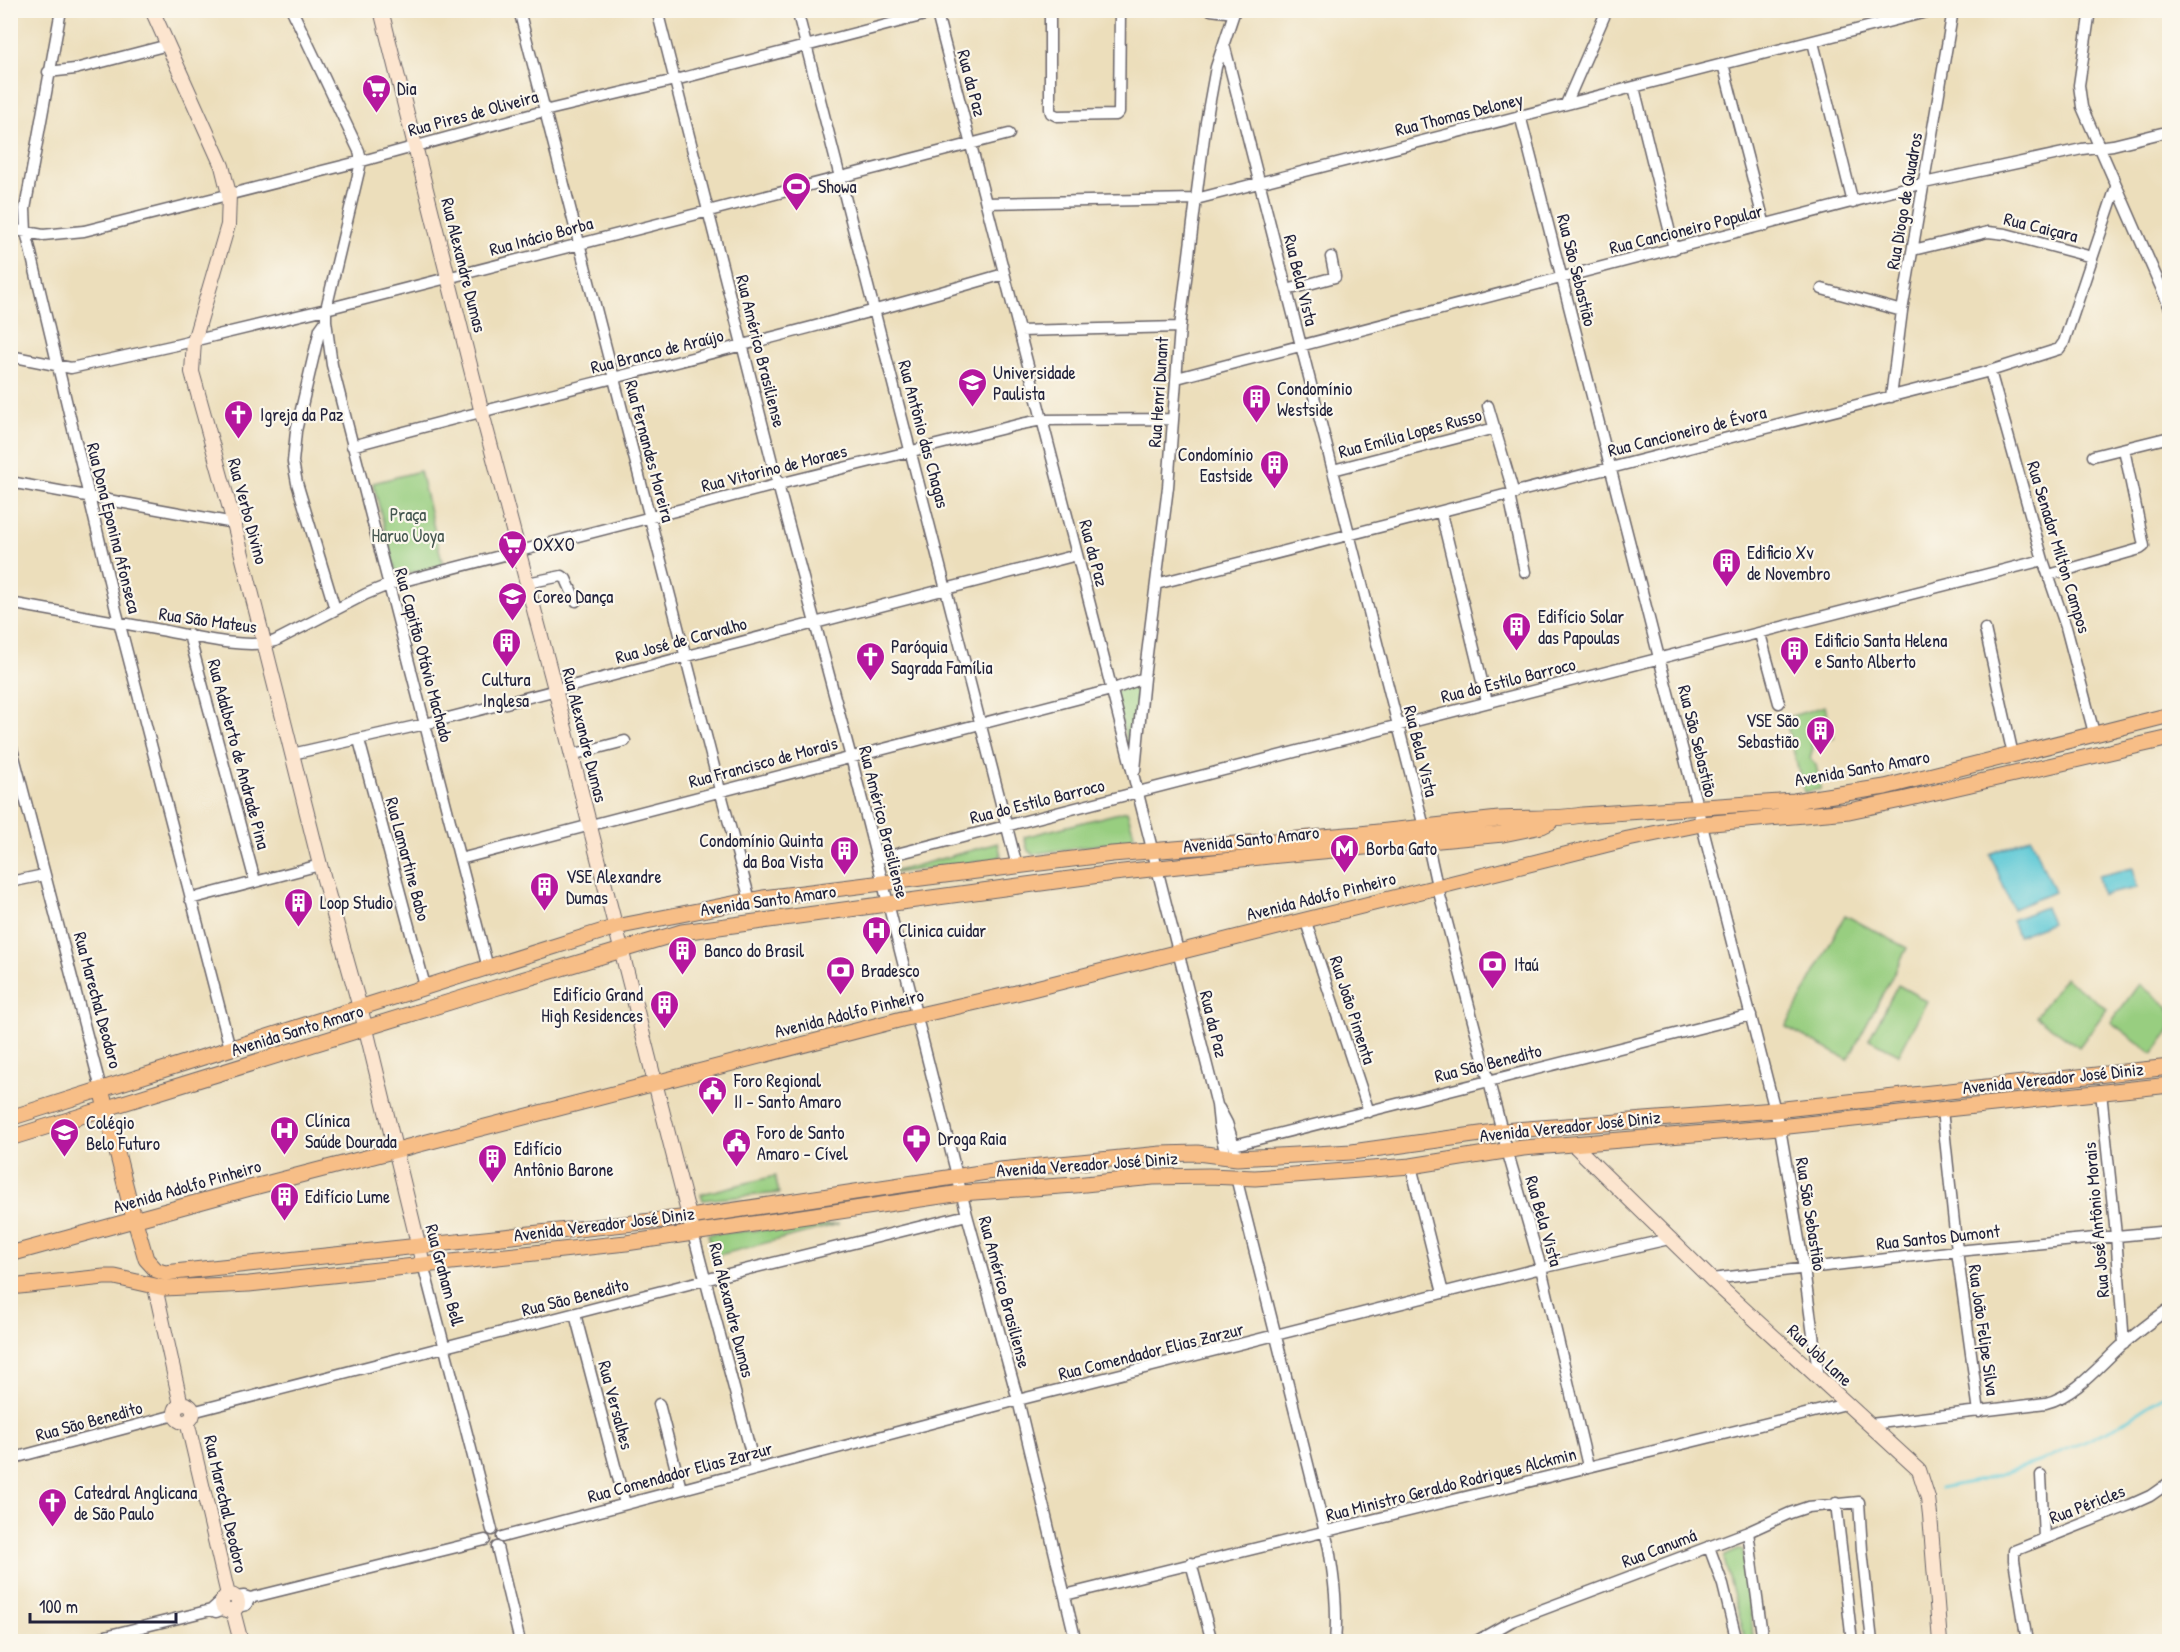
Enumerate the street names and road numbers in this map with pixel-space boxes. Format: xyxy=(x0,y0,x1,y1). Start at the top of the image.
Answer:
street label: Rua da Paz xyxy=(951,47,993,119)
street label: Rua Pires de Oliveira xyxy=(405,84,541,142)
street label: Rua Thomas Deloney xyxy=(1392,86,1526,142)
street label: Rua Diogo de Quadros xyxy=(1880,131,1928,271)
street label: Rua Alexandre Dumas xyxy=(435,195,493,335)
street label: Rua Cancioneiro Popular xyxy=(1607,198,1765,260)
street label: Rua Caiçara xyxy=(2001,206,2081,248)
street label: Rua Inácio Borba xyxy=(486,210,596,262)
street label: Rua São Sebastião xyxy=(1551,211,1603,329)
street label: Rua Bela Vista xyxy=(1278,232,1324,328)
street label: Rua Américo Brasiliense xyxy=(730,272,792,430)
street label: Rua Branco de Araújo xyxy=(588,322,726,380)
street label: Rua Henri Dunant xyxy=(1142,335,1174,448)
street label: Rua Antônio das Chagas xyxy=(892,357,956,511)
street label: Rua Fernandes Moreira xyxy=(619,377,681,525)
street label: Rua Cancioneiro de Évora xyxy=(1605,399,1769,463)
street label: Rua Emília Lopes Russo xyxy=(1336,402,1484,464)
street label: Rua Vitorino de Moraes xyxy=(699,438,849,498)
street label: Rua Dona Eponina Afonseca xyxy=(81,440,147,616)
street label: Rua Verbo Divino xyxy=(222,455,274,567)
street label: Rua Senador Milton Campos xyxy=(2021,458,2097,636)
street label: Rua da Paz xyxy=(1073,517,1115,589)
street label: Rua Capitão Otávio Machado xyxy=(389,565,459,745)
street label: Rua São Mateus xyxy=(157,601,259,639)
street label: Rua José de Carvalho xyxy=(613,610,749,670)
street label: Rua do Estilo Barroco xyxy=(1438,651,1578,709)
street label: Rua Adalberto de Andrade Pina xyxy=(202,656,276,852)
street label: Rua Alexandre Dumas xyxy=(556,665,614,805)
street label: Rua São Sebastião xyxy=(1672,682,1724,800)
street label: Rua Bela Vista xyxy=(1398,703,1444,799)
street label: Rua Francisco de Morais xyxy=(686,730,840,794)
street label: Rua Américo Brasiliense xyxy=(853,743,915,901)
street label: Avenida Santo Amaro xyxy=(1792,744,1932,792)
street label: Rua do Estilo Barroco xyxy=(967,772,1107,830)
street label: Rua Lamartine Babo xyxy=(379,794,437,924)
street label: Avenida Santo Amaro xyxy=(1182,819,1320,859)
street label: Avenida Adolfo Pinheiro xyxy=(1244,865,1398,927)
street label: Avenida Santo Amaro xyxy=(699,878,837,922)
street label: Rua Marechal Deodoro xyxy=(68,929,128,1071)
street label: Rua João Pimenta xyxy=(1324,953,1382,1067)
street label: Avenida Adolfo Pinheiro xyxy=(772,982,926,1044)
street label: Rua da Paz xyxy=(1194,988,1234,1060)
street label: Avenida Santo Amaro xyxy=(228,998,366,1062)
street label: Rua São Benedito xyxy=(1432,1038,1544,1088)
street label: Avenida Vereador José Diniz xyxy=(1961,1056,2145,1100)
street label: Avenida Vereador José Diniz xyxy=(1478,1104,1662,1148)
street label: Rua José Antônio Morais xyxy=(2077,1141,2115,1299)
street label: Avenida Vereador José Diniz xyxy=(995,1145,1179,1183)
street label: Avenida Adolfo Pinheiro xyxy=(110,1153,264,1219)
street label: Rua São Sebastião xyxy=(1790,1155,1832,1273)
street label: Rua Bela Vista xyxy=(1519,1173,1569,1269)
street label: Avenida Vereador José Diniz xyxy=(512,1200,696,1247)
street label: Rua Américo Brasiliense xyxy=(973,1213,1037,1371)
street label: Rua Santos Dumont xyxy=(1875,1218,2002,1256)
street label: Rua Graham Bell xyxy=(419,1221,471,1329)
street label: Rua Alexandre Dumas xyxy=(703,1240,761,1380)
street label: Rua João Felipe Silva xyxy=(1962,1263,2006,1397)
street label: Rua São Benedito xyxy=(519,1272,631,1322)
street label: Rua Comendador Elias Zarzur xyxy=(1056,1316,1247,1386)
street label: Rua Job Lane xyxy=(1782,1318,1858,1392)
street label: Rua Versalhes xyxy=(592,1358,640,1452)
street label: Rua São Benedito xyxy=(33,1395,145,1447)
street label: Rua Marechal Deodoro xyxy=(198,1433,254,1575)
street label: Rua Comendador Elias Zarzur xyxy=(585,1435,775,1509)
street label: Rua Ministro Geraldo Rodrigues Alckmin xyxy=(1323,1441,1579,1527)
street label: Rua Péricles xyxy=(2046,1478,2129,1530)
street label: Rua Canumá xyxy=(1618,1522,1700,1574)

